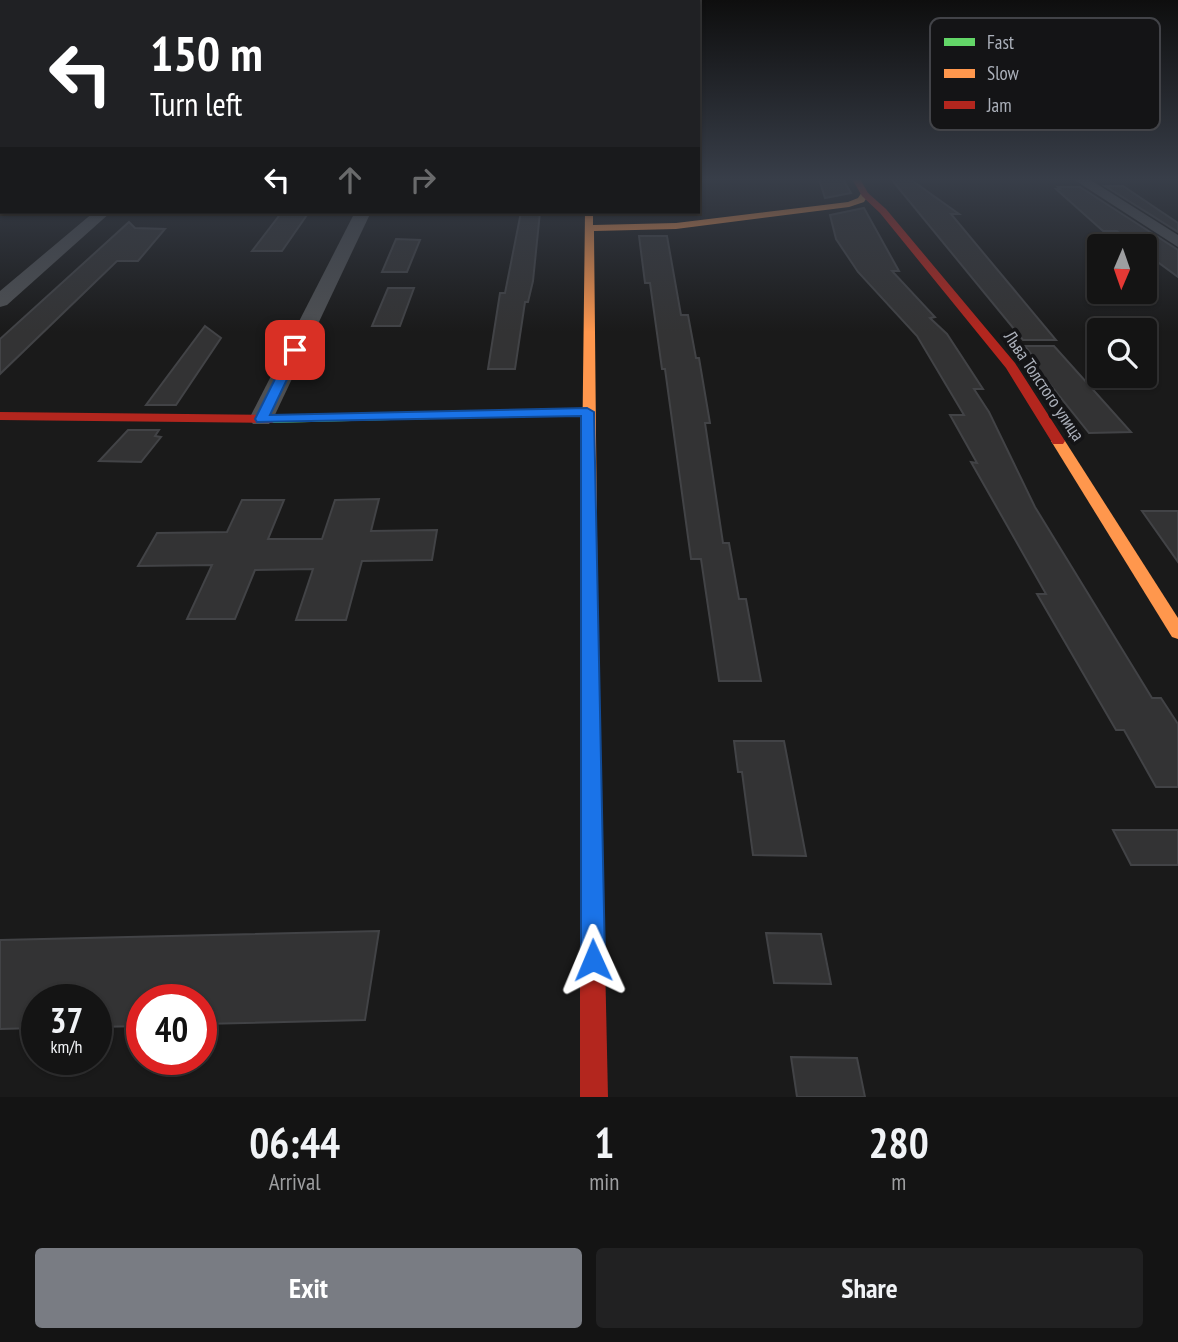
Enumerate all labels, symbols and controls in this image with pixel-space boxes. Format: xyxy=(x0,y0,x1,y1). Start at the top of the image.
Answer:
legend xyxy=(930,18,1160,130)
text: 150 m xyxy=(150,21,263,85)
icon: left xyxy=(35,28,126,119)
text: Fast xyxy=(987,30,1015,54)
text: Slow xyxy=(987,61,1020,85)
text: Turn left xyxy=(150,83,242,125)
text: Jam xyxy=(986,93,1012,117)
icon: left xyxy=(258,161,296,199)
icon: ahead xyxy=(331,161,369,199)
icon: right xyxy=(404,161,442,199)
north arrow xyxy=(1087,234,1157,304)
map controls xyxy=(1087,234,1157,388)
button: search xyxy=(1087,318,1157,388)
pin xyxy=(265,320,325,380)
street label: Льва Толстого улица xyxy=(999,325,1090,445)
icon: arrive xyxy=(276,331,314,369)
position arrow xyxy=(556,923,630,997)
speed limit sign: 40 xyxy=(126,984,217,1075)
text: 37 xyxy=(50,997,83,1043)
text: km/h xyxy=(51,1035,82,1058)
text: 06:44 xyxy=(249,1115,340,1170)
text: 1 xyxy=(594,1115,614,1170)
text: 280 xyxy=(869,1115,929,1170)
text: Arrival xyxy=(269,1167,321,1196)
text: min xyxy=(589,1167,619,1196)
text: m xyxy=(891,1167,906,1196)
button: Exit xyxy=(35,1248,582,1328)
button: Share xyxy=(596,1248,1143,1328)

